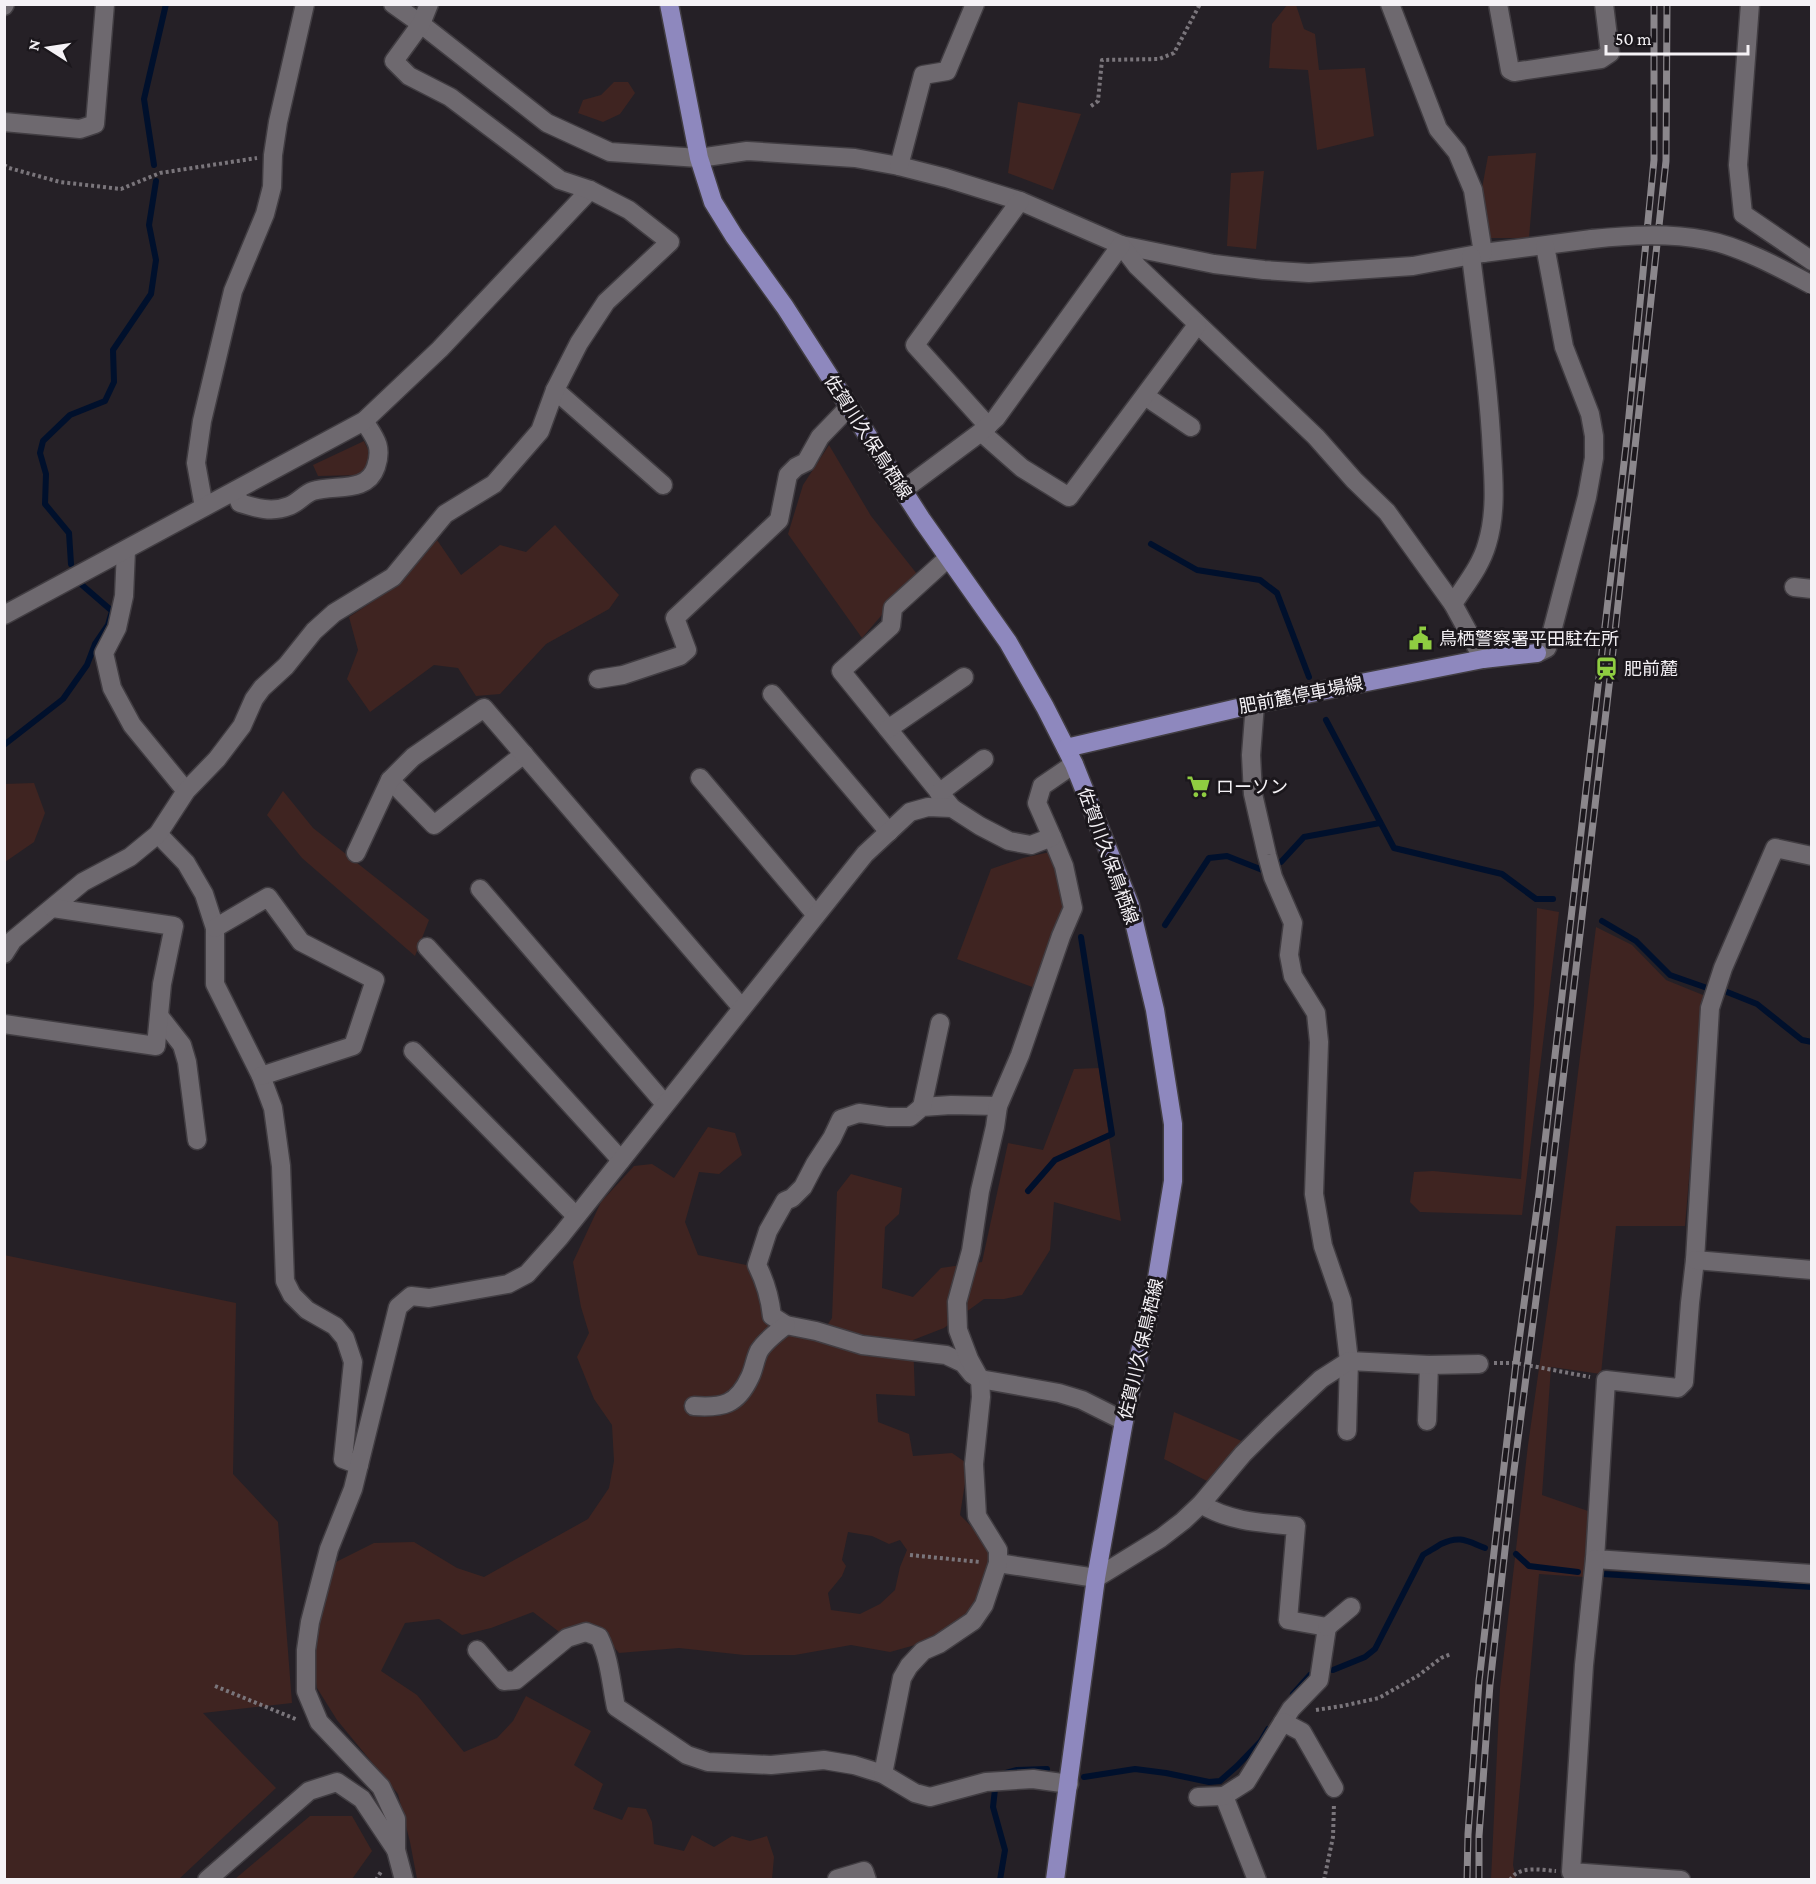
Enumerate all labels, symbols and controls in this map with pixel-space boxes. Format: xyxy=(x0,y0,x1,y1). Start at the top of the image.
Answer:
north arrow xyxy=(18,18,78,78)
scale bar xyxy=(1606,18,1748,56)
text: 50 m xyxy=(1615,29,1652,49)
text: N xyxy=(24,38,43,52)
street label: 佐賀川久保鳥栖線 xyxy=(820,371,916,503)
public building icon: 鳥栖警察署平田駐在所 xyxy=(1408,626,1434,652)
place label: 鳥栖警察署平田駐在所 xyxy=(1439,629,1619,649)
station icon: 肥前麓 xyxy=(1593,656,1619,682)
place label: 肥前麓 xyxy=(1624,659,1678,679)
street label: 肥前麓停車場線 xyxy=(1237,673,1365,717)
supermarket icon: ローソン xyxy=(1185,774,1211,800)
place label: ローソン xyxy=(1216,777,1288,797)
street label: 佐賀川久保鳥栖線 xyxy=(1074,785,1142,927)
street label: 佐賀川久保鳥栖線 xyxy=(1115,1277,1167,1421)

